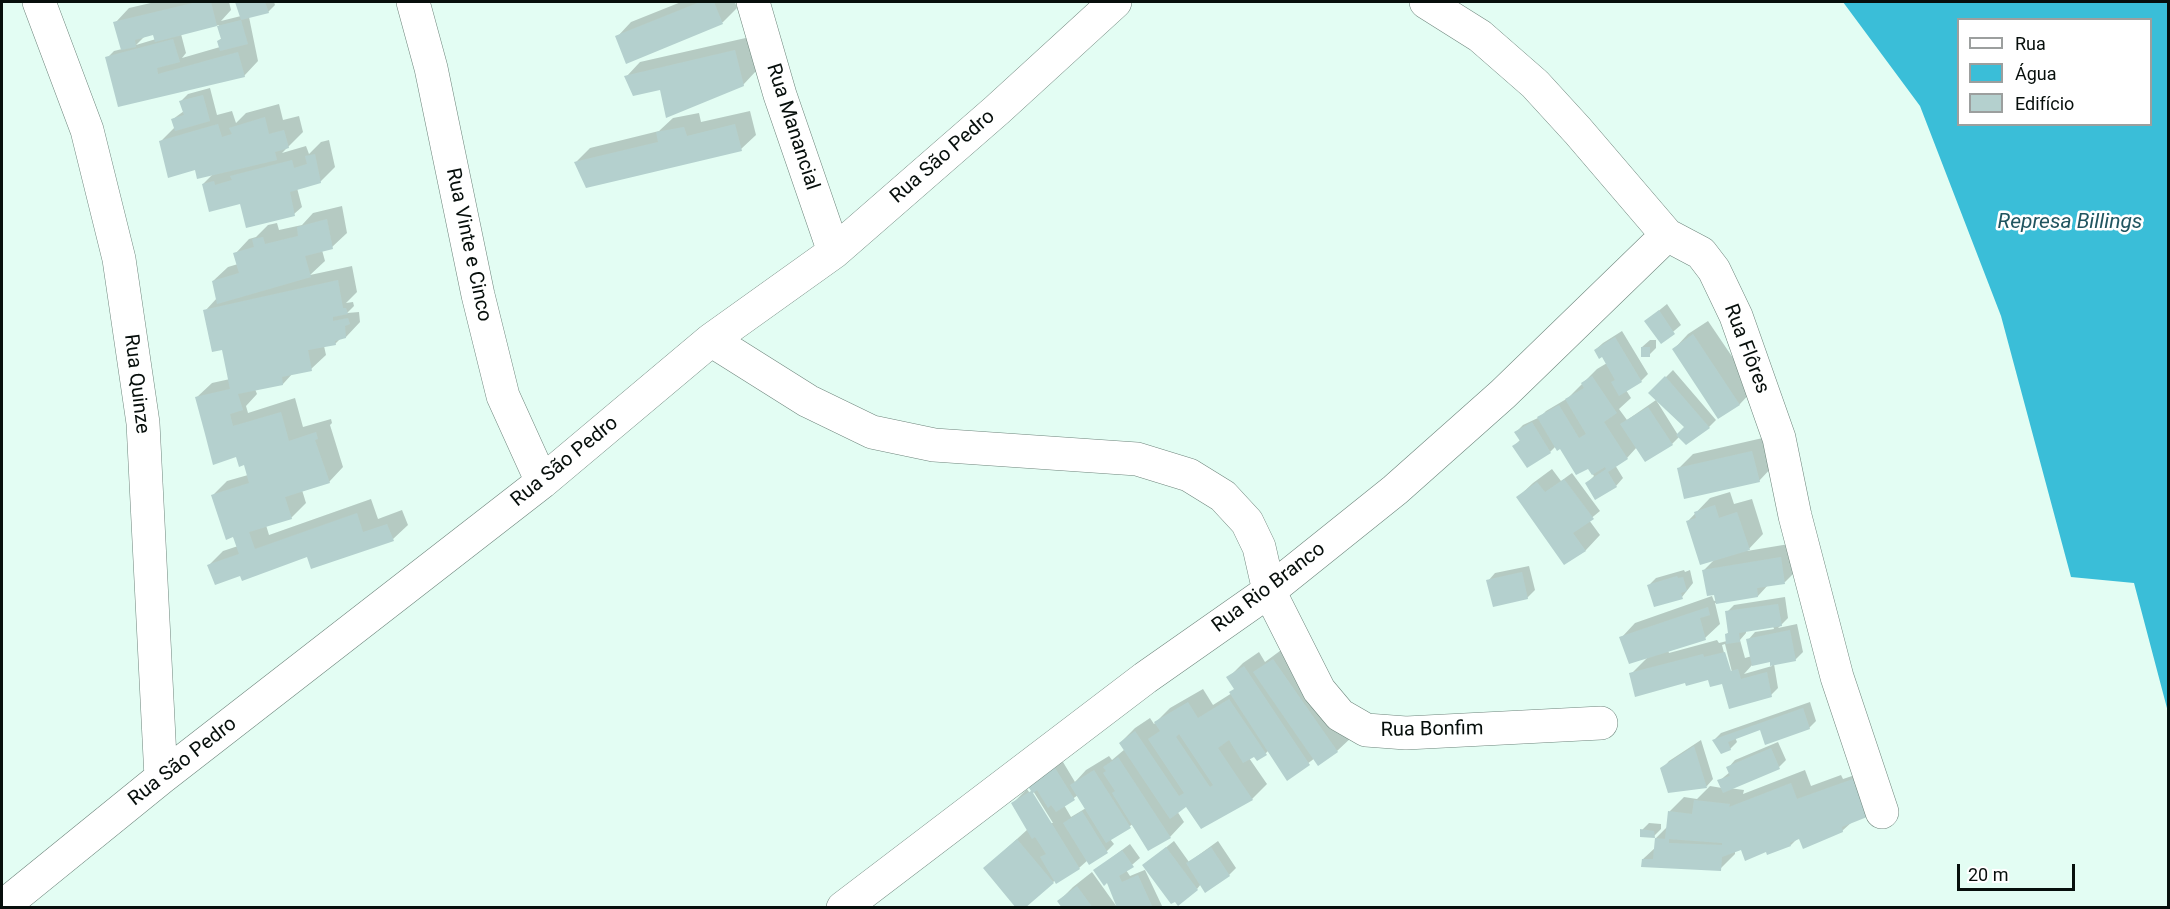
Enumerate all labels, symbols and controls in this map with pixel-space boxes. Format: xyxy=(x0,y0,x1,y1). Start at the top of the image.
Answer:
legend xyxy=(1957,18,2152,126)
text: Rua xyxy=(2015,33,2046,54)
street label: Rua Manancial xyxy=(760,61,824,193)
text: Água xyxy=(2015,63,2057,84)
text: Edifício xyxy=(2015,93,2074,114)
street label: Rua São Pedro xyxy=(886,105,1000,209)
street label: Rua Vinte e Cinco xyxy=(440,166,496,324)
water label: Represa Billings xyxy=(1998,210,2142,236)
street label: Rua Flôres xyxy=(1718,301,1774,397)
street label: Rua Quinze xyxy=(118,333,154,435)
street label: Rua São Pedro xyxy=(507,412,623,512)
street label: Rua Rio Branco xyxy=(1208,538,1330,638)
street label: Rua São Pedro xyxy=(124,712,242,812)
street label: Rua Bonfim xyxy=(1380,717,1484,743)
scale bar xyxy=(1960,852,2078,890)
text: 20 m xyxy=(1968,864,2008,885)

